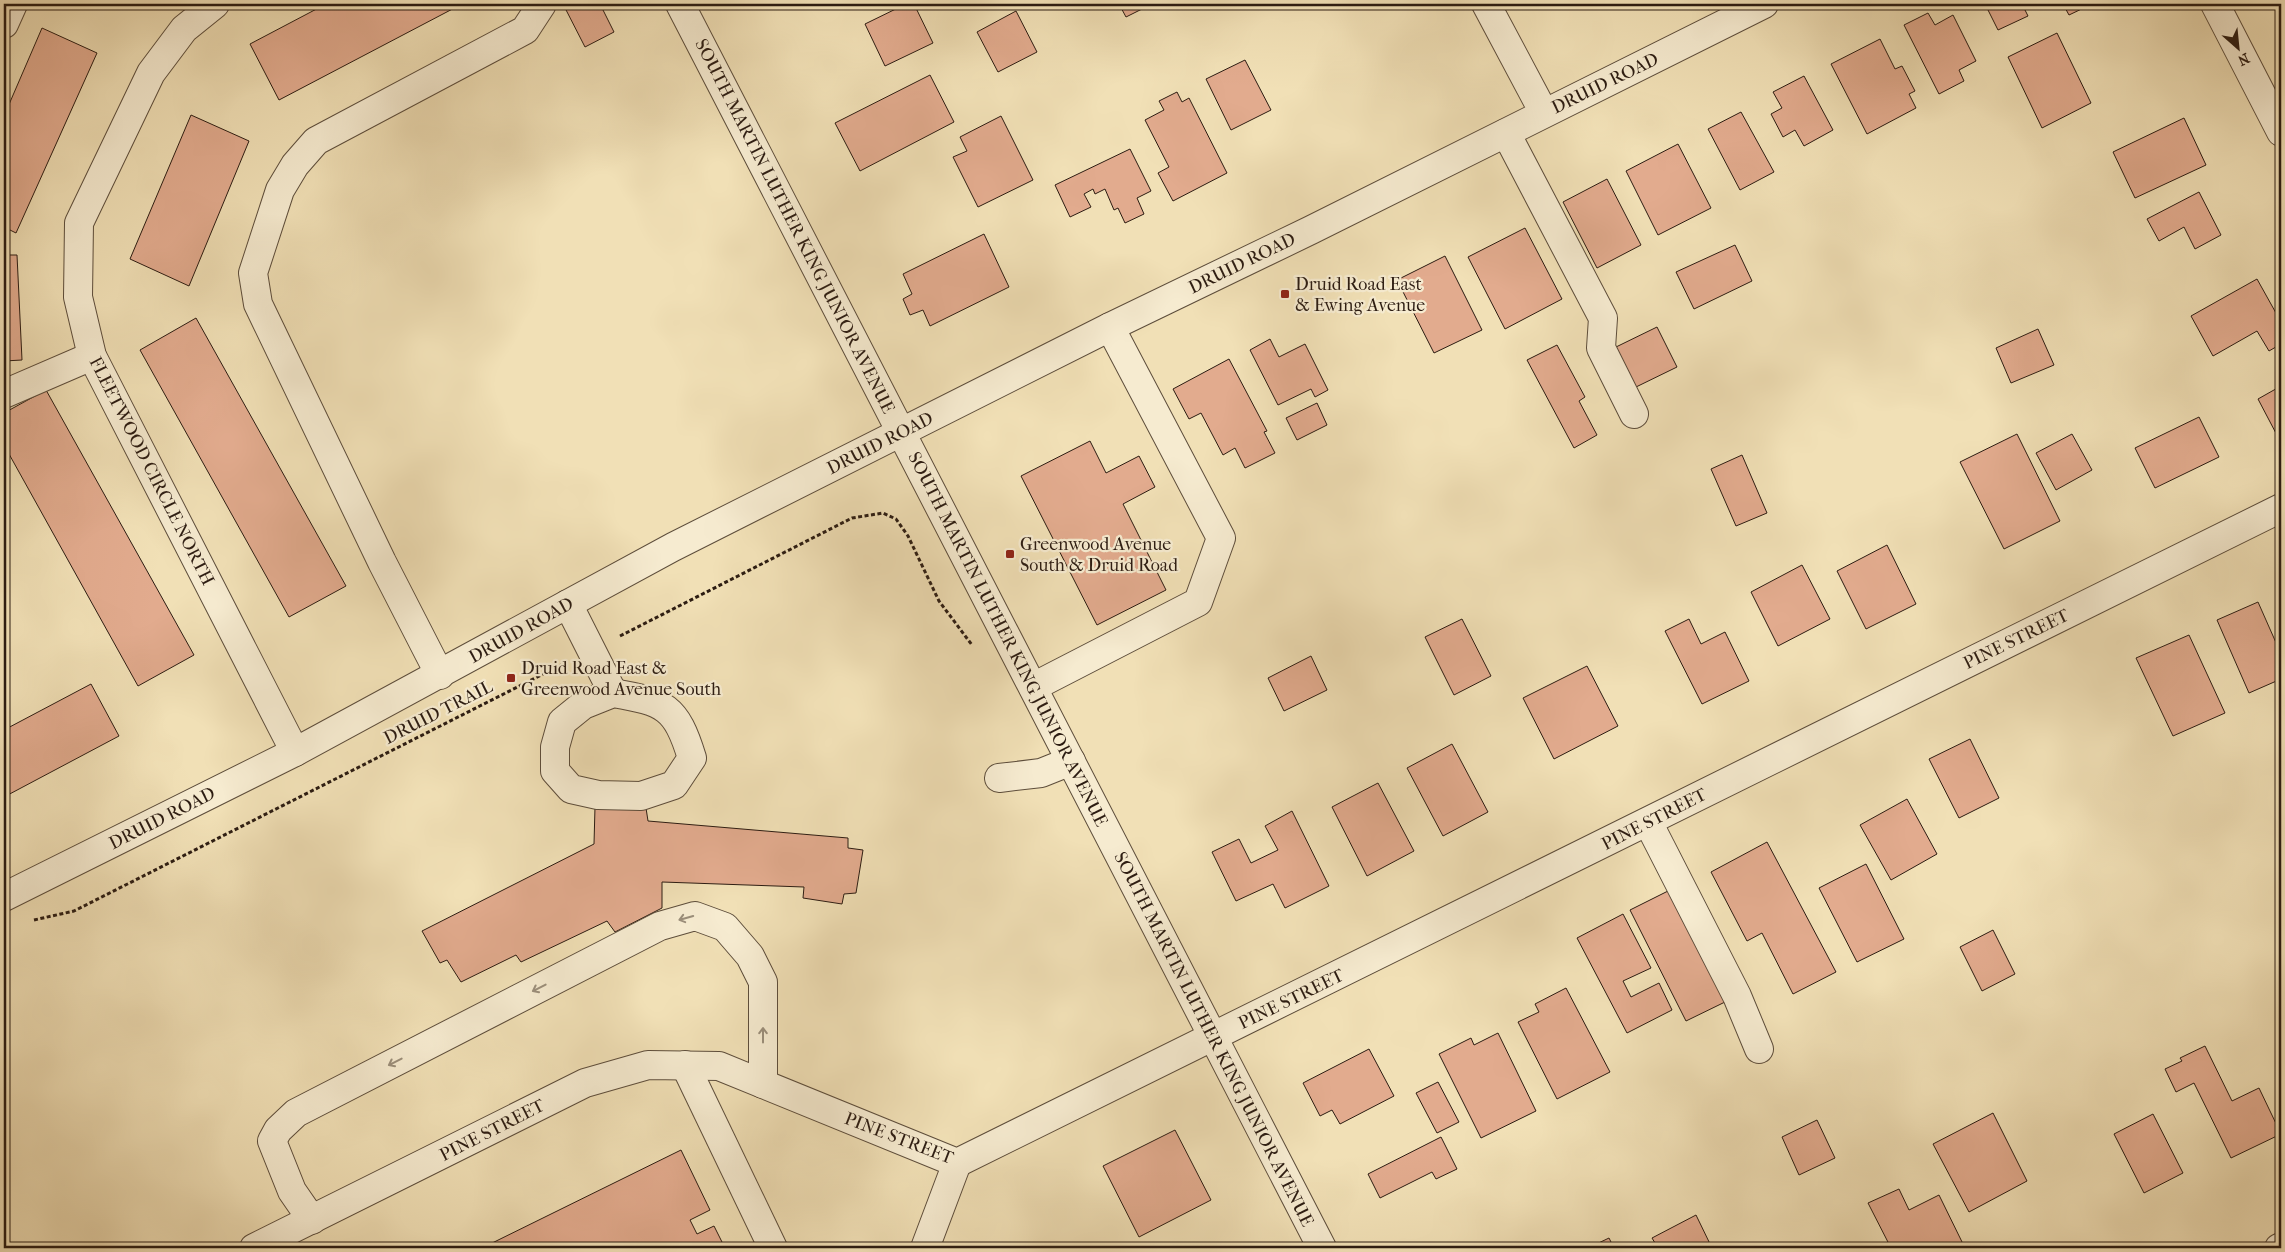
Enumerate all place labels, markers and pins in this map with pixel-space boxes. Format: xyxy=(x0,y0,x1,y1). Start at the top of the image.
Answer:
place label: Druid Road East & Ewing Avenue xyxy=(1295,274,1425,316)
marker: Druid Road East & Ewing Avenue xyxy=(1279,288,1291,300)
place label: Greenwood Avenue South & Druid Road xyxy=(1020,534,1178,576)
marker: Greenwood Avenue South & Druid Road xyxy=(1004,548,1016,560)
place label: Druid Road East & Greenwood Avenue South xyxy=(521,658,721,700)
marker: Druid Road East & Greenwood Avenue South xyxy=(505,672,517,684)

